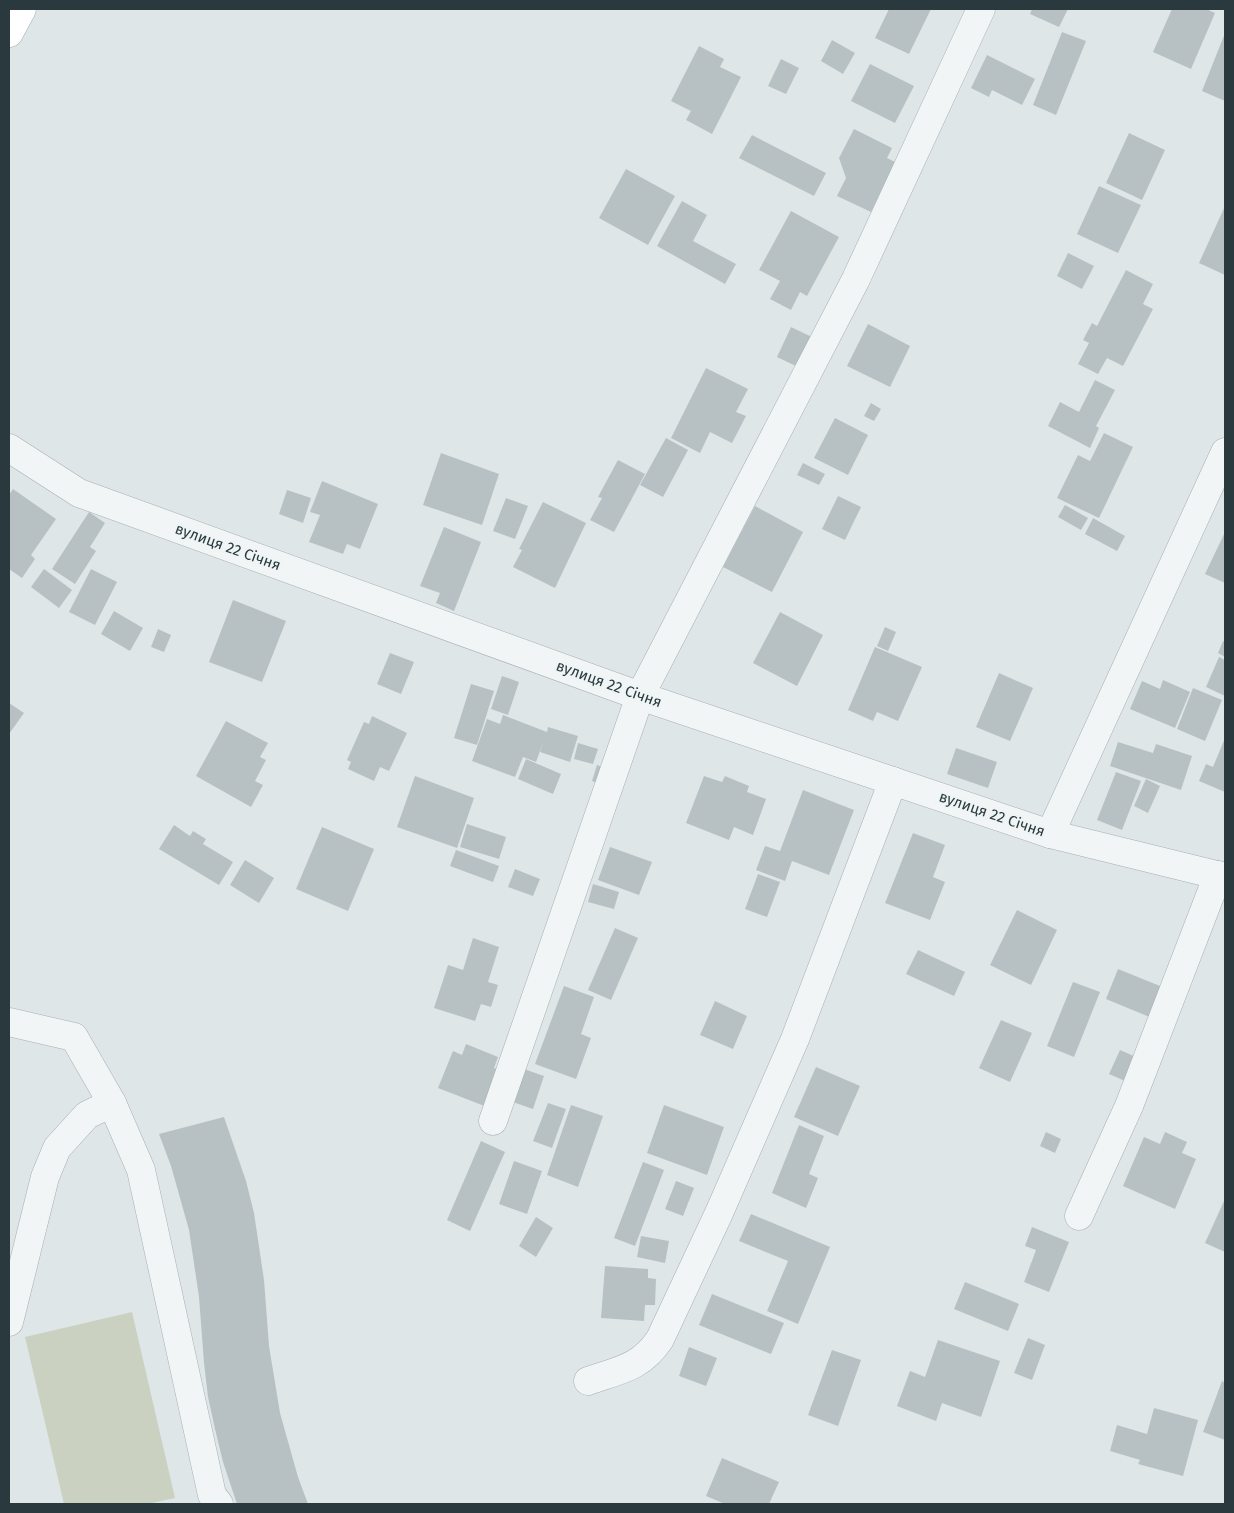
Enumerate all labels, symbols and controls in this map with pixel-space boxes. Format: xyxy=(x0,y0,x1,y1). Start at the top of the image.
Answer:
street label: вулиця 22 Січня xyxy=(173,520,283,574)
street label: вулиця 22 Січня xyxy=(554,657,664,711)
street label: вулиця 22 Січня xyxy=(937,787,1047,841)

